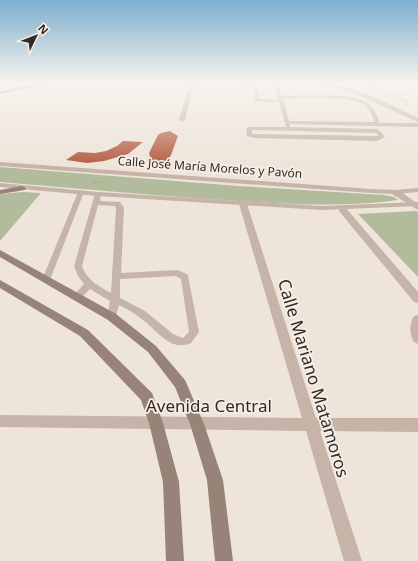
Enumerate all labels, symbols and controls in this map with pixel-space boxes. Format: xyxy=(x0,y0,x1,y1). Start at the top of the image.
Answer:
north arrow xyxy=(16,16,56,56)
text: N xyxy=(35,20,52,37)
street label: Calle José María Morelos y Pavón xyxy=(117,152,303,182)
street label: Calle Mariano Matamoros xyxy=(273,276,355,480)
street label: Avenida Central xyxy=(146,394,272,417)

